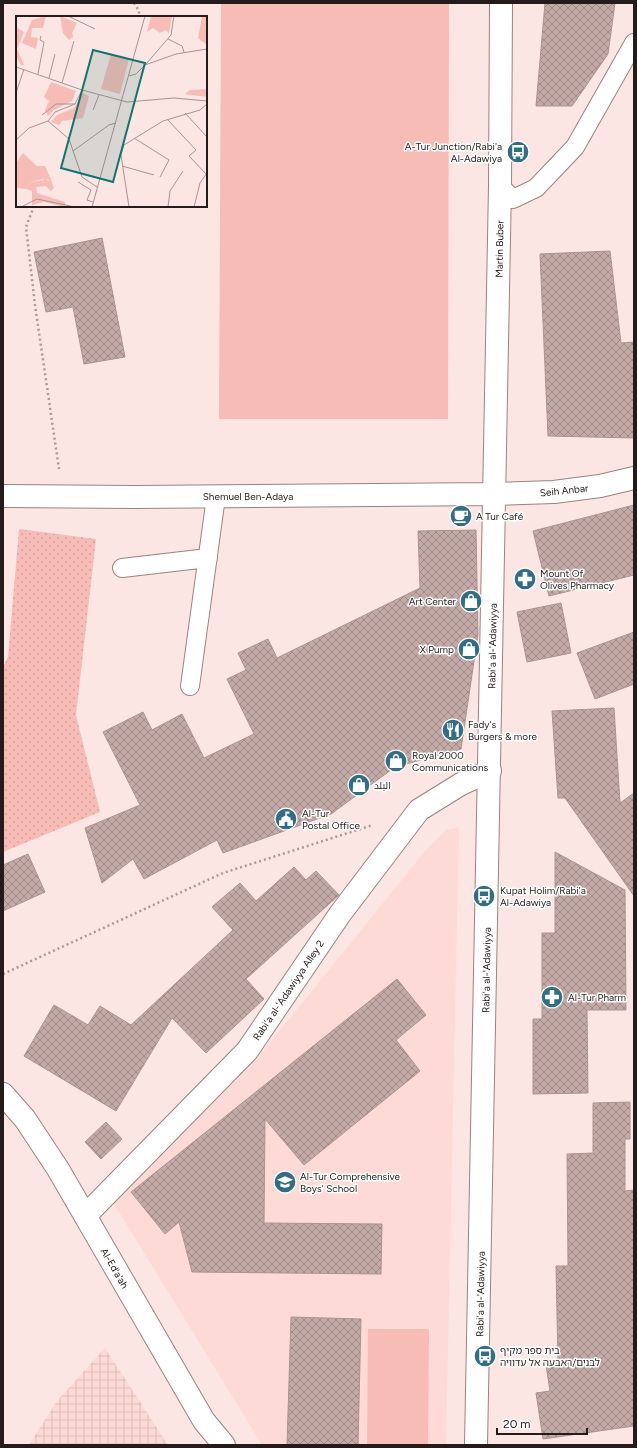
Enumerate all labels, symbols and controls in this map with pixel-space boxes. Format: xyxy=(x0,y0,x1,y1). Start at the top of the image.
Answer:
inset map xyxy=(16,16,207,207)
bus stop icon: A-Tur Junction/Rabi'a Al-Adawiya xyxy=(505,139,531,165)
place label: A-Tur Junction/Rabi'a Al-Adawiya xyxy=(405,140,502,165)
street label: Martin Buber xyxy=(492,220,507,278)
street label: Seih Anbar xyxy=(539,481,590,500)
street label: Shemuel Ben-Adaya xyxy=(203,490,293,503)
cafe icon: A Tur Café xyxy=(448,503,474,529)
place label: A Tur Café xyxy=(476,510,524,523)
pharmacy icon: Mount Of Olives Pharmacy xyxy=(512,566,538,592)
place label: Mount Of Olives Pharmacy xyxy=(540,567,615,592)
shop icon: Art Center xyxy=(458,588,484,614)
place label: Art Center xyxy=(409,595,457,608)
street label: Rabiʼa al-'Adawiyya xyxy=(485,603,500,689)
shop icon: X Pump xyxy=(456,636,482,662)
place label: X Pump xyxy=(420,643,454,656)
restaurant icon: Fady‘s Burgers & more xyxy=(440,717,466,743)
place label: Fady‘s Burgers & more xyxy=(468,718,538,743)
shop icon: Royal 2000 Communications xyxy=(383,748,409,774)
place label: Royal 2000 Communications xyxy=(412,749,488,774)
shop icon: البلد xyxy=(346,772,372,798)
place label: البلد xyxy=(374,779,391,792)
public building icon: Al-Tur Postal Office xyxy=(273,806,299,832)
place label: Al-Tur Postal Office xyxy=(302,807,361,832)
bus stop icon: Kupat Holim/Rabi'a Al-Adawiya xyxy=(471,883,497,909)
place label: Kupat Holim/Rabi'a Al-Adawiya xyxy=(500,884,586,909)
street label: Rabiʼa al-'Adawiyya xyxy=(479,927,494,1013)
street label: Rabiʼa al-'Adawiyya Alley 2 xyxy=(250,938,327,1043)
pharmacy icon: Al-Tur Pharm xyxy=(539,984,565,1010)
place label: Al-Tur Pharm xyxy=(568,991,626,1004)
school or university icon: Al-Tur Comprehensive Boys' School xyxy=(272,1169,298,1195)
place label: Al-Tur Comprehensive Boys' School xyxy=(300,1170,401,1195)
street label: Al-Ed'a'ah xyxy=(98,1246,132,1291)
street label: Rabiʼa al-'Adawiyya xyxy=(473,1251,488,1337)
bus stop icon: בית ספר מקיף לבנים/ראבעה אל עדוויה xyxy=(472,1343,498,1369)
place label: בית ספר מקיף לבנים/ראבעה אל עדוויה xyxy=(500,1344,600,1369)
scale bar xyxy=(497,1410,587,1436)
text: 20 m xyxy=(503,1417,531,1431)

